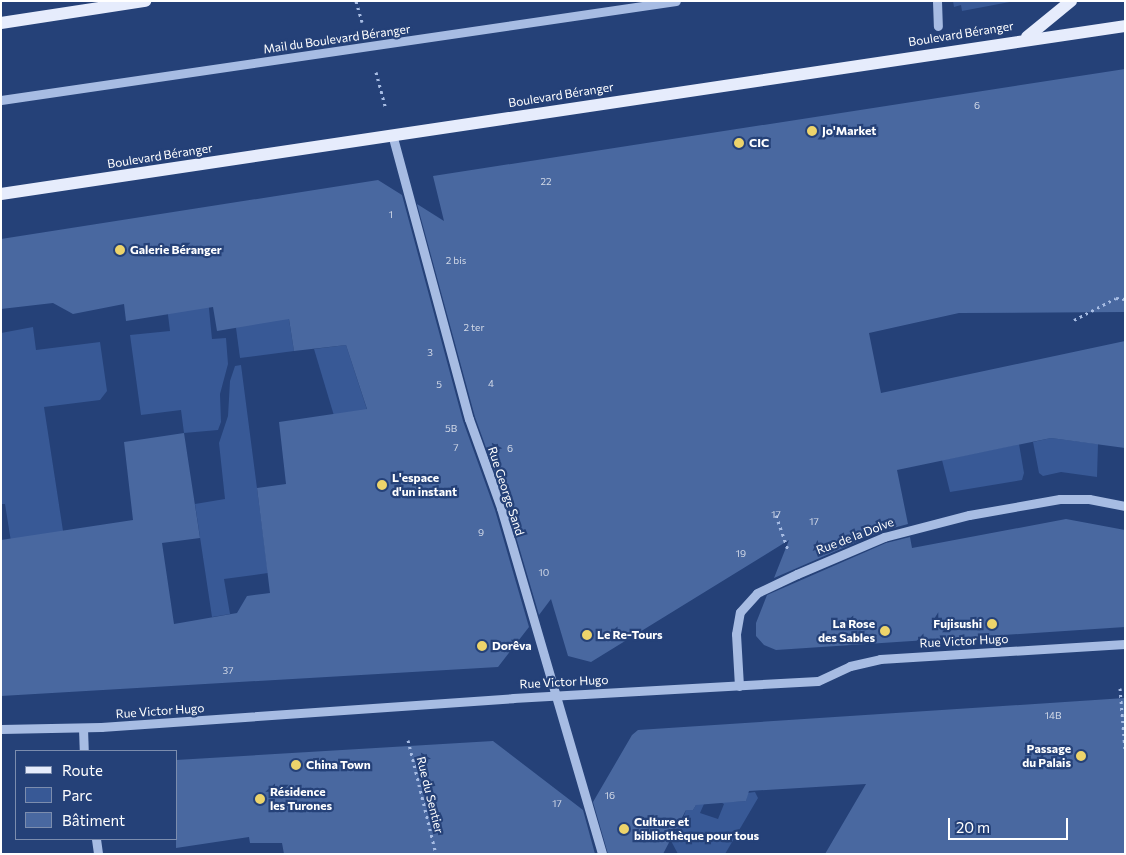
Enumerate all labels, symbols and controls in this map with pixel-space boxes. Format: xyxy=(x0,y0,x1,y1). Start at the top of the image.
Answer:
street label: Boulevard Béranger xyxy=(907,19,1015,49)
street label: Mail du Boulevard Béranger xyxy=(263,22,411,56)
street label: Boulevard Béranger xyxy=(507,80,615,110)
house number: 6 xyxy=(974,100,980,112)
place label: Jo'Market xyxy=(822,124,876,138)
marker: Jo'Market xyxy=(806,125,818,137)
place label: CIC xyxy=(749,136,769,150)
marker: CIC xyxy=(733,137,745,149)
street label: Boulevard Béranger xyxy=(106,141,214,171)
house number: 22 xyxy=(540,176,552,188)
house number: 1 xyxy=(389,209,393,221)
place label: Galerie Béranger xyxy=(130,243,222,257)
marker: Galerie Béranger xyxy=(114,244,126,256)
house number: 2 bis xyxy=(446,255,466,267)
house number: 2 ter xyxy=(464,322,484,334)
house number: 3 xyxy=(427,347,433,359)
house number: 4 xyxy=(488,378,494,390)
house number: 5 xyxy=(436,379,442,391)
house number: 5B xyxy=(445,423,457,435)
house number: 7 xyxy=(453,442,459,454)
house number: 6 xyxy=(507,443,513,455)
street label: Rue George Sand xyxy=(485,445,527,537)
place label: L'espace d'un instant xyxy=(392,471,457,499)
marker: L'espace d'un instant xyxy=(376,479,388,491)
house number: 17 xyxy=(771,509,781,521)
street label: Rue de la Dolve xyxy=(814,515,896,557)
house number: 17 xyxy=(809,516,819,528)
house number: 9 xyxy=(478,527,484,539)
house number: 19 xyxy=(736,548,746,560)
house number: 10 xyxy=(539,567,549,579)
place label: La Rose des Sables xyxy=(818,617,875,645)
place label: Fujisushi xyxy=(933,617,982,631)
marker: Fujisushi xyxy=(986,618,998,630)
marker: La Rose des Sables xyxy=(879,625,891,637)
place label: Le Re-Tours xyxy=(597,628,663,642)
marker: Le Re-Tours xyxy=(581,629,593,641)
street label: Rue Victor Hugo xyxy=(919,631,1009,651)
place label: Dorêva xyxy=(492,639,532,653)
marker: Dorêva xyxy=(476,640,488,652)
house number: 37 xyxy=(223,665,233,677)
street label: Rue Victor Hugo xyxy=(519,672,609,692)
street label: Rue Victor Hugo xyxy=(115,701,205,721)
house number: 14B xyxy=(1045,710,1061,722)
place label: Passage du Palais xyxy=(1022,742,1071,770)
legend xyxy=(15,750,178,840)
marker: Passage du Palais xyxy=(1075,750,1087,762)
street label: Rue du Sentier xyxy=(414,755,446,835)
place label: China Town xyxy=(306,758,371,772)
marker: China Town xyxy=(290,759,302,771)
text: Route xyxy=(62,761,103,779)
place label: Résidence les Turones xyxy=(270,785,332,813)
text: Parc xyxy=(62,786,92,804)
house number: 16 xyxy=(605,790,615,802)
marker: Résidence les Turones xyxy=(254,793,266,805)
house number: 17 xyxy=(552,798,562,810)
scale bar xyxy=(951,808,1071,840)
text: Bâtiment xyxy=(62,811,125,829)
place label: Culture et bibliothèque pour tous xyxy=(634,815,759,843)
text: 20 m xyxy=(956,818,990,836)
marker: Culture et bibliothèque pour tous xyxy=(618,823,630,835)

